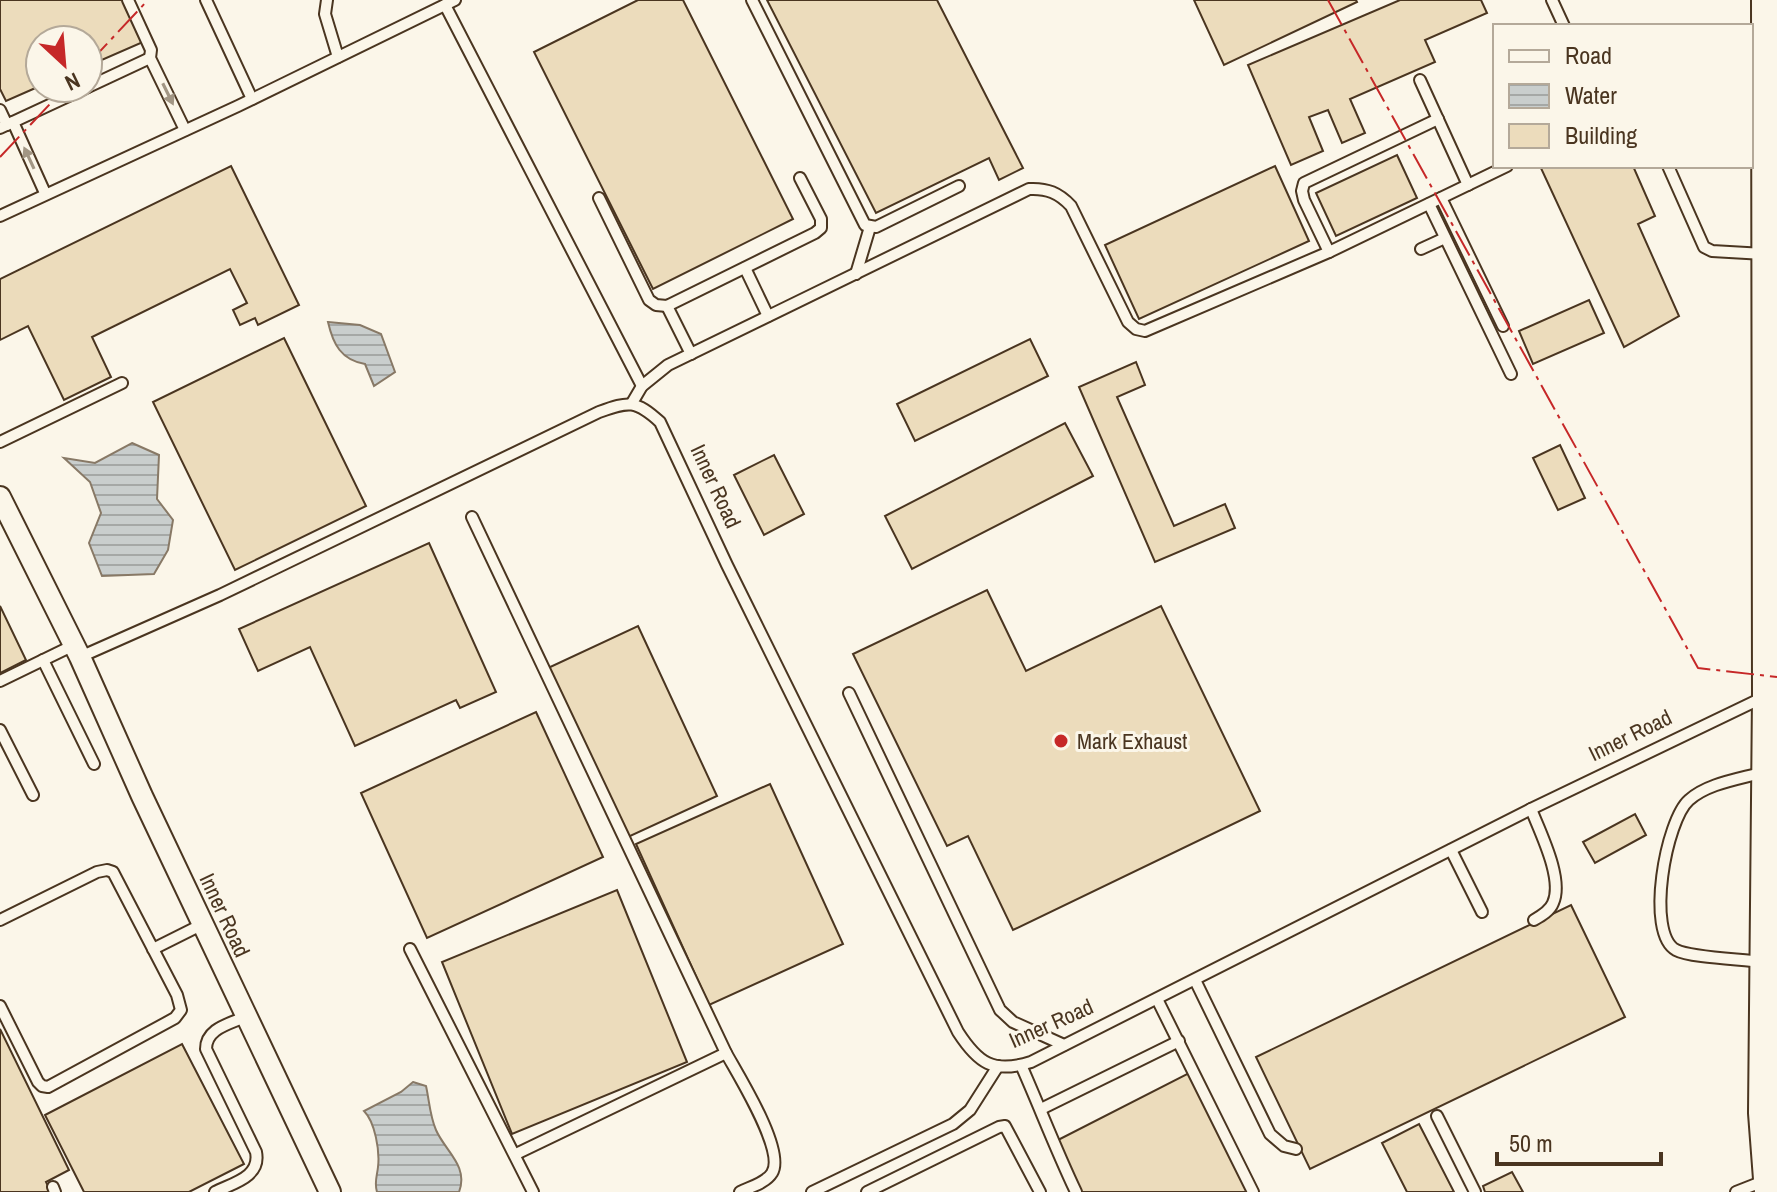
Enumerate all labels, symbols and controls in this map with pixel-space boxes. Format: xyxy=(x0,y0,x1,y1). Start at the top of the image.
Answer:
north arrow xyxy=(24,24,104,104)
legend xyxy=(1493,24,1753,168)
text: Road xyxy=(1565,39,1612,71)
text: N xyxy=(60,66,85,98)
text: Water xyxy=(1565,79,1617,111)
one-way arrow xyxy=(161,82,175,106)
text: Building xyxy=(1565,119,1637,151)
one-way arrow xyxy=(22,146,36,170)
street label: Inner Road xyxy=(684,439,748,533)
street label: Inner Road xyxy=(1583,702,1677,768)
place label: Mark Exhaust xyxy=(1077,726,1187,756)
marker: Mark Exhaust xyxy=(1052,732,1070,750)
street label: Inner Road xyxy=(193,868,257,962)
street label: Inner Road xyxy=(1004,991,1098,1055)
scale bar xyxy=(1497,1116,1661,1166)
text: 50 m xyxy=(1509,1127,1553,1159)

